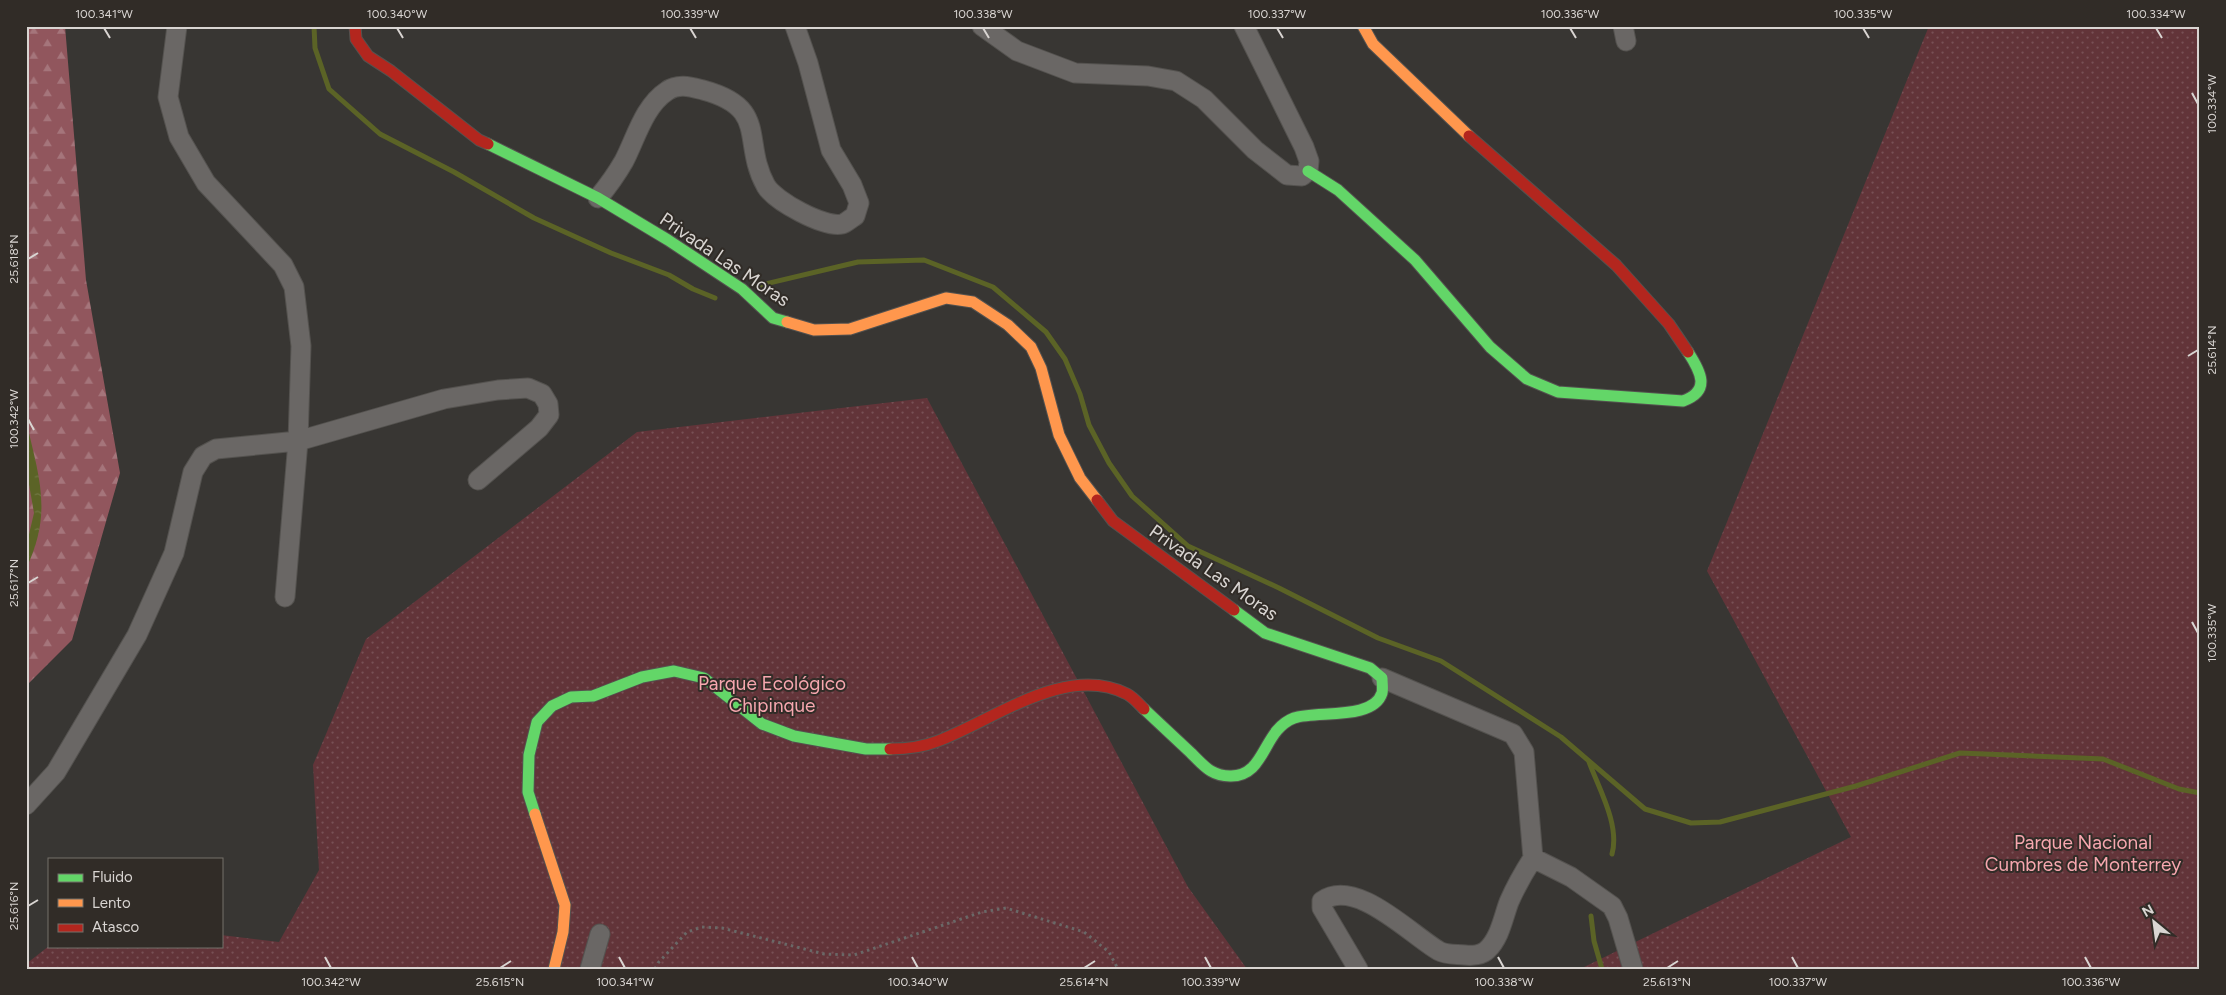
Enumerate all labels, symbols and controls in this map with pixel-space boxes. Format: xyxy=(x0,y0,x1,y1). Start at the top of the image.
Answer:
text: 100.341°W xyxy=(75,7,133,21)
text: 100.340°W xyxy=(367,7,428,21)
text: 100.339°W xyxy=(661,7,720,21)
text: 100.338°W xyxy=(953,7,1013,21)
text: 100.337°W xyxy=(1248,7,1307,21)
text: 100.336°W xyxy=(1541,7,1600,21)
text: 100.335°W xyxy=(1834,7,1893,21)
text: 100.334°W xyxy=(2126,7,2186,21)
text: 100.334°W xyxy=(2205,74,2219,134)
street label: Privada Las Moras xyxy=(655,207,794,311)
text: 25.618°N xyxy=(7,235,21,283)
text: 25.614°N xyxy=(2205,325,2219,375)
text: 100.342°W xyxy=(7,389,21,449)
street label: Privada Las Moras xyxy=(1145,519,1283,625)
text: 25.617°N xyxy=(7,559,21,607)
text: 100.335°W xyxy=(2205,603,2219,662)
park label: Parque Ecológico Chipinque xyxy=(698,672,846,717)
park label: Parque Nacional Cumbres de Monterrey xyxy=(1985,831,2181,876)
legend xyxy=(48,858,222,948)
text: Fluido xyxy=(92,868,133,886)
text: 25.616°N xyxy=(7,882,21,930)
text: Lento xyxy=(92,894,131,912)
north arrow xyxy=(2128,898,2178,948)
text: N xyxy=(2139,901,2157,921)
text: Atasco xyxy=(92,918,140,936)
text: 100.342°W xyxy=(301,975,361,989)
text: 25.615°N xyxy=(476,975,524,989)
text: 100.341°W xyxy=(596,975,654,989)
text: 100.340°W xyxy=(888,975,949,989)
text: 25.614°N xyxy=(1059,975,1109,989)
text: 100.339°W xyxy=(1182,975,1241,989)
text: 100.338°W xyxy=(1474,975,1534,989)
text: 25.613°N xyxy=(1643,975,1691,989)
text: 100.337°W xyxy=(1769,975,1828,989)
text: 100.336°W xyxy=(2062,975,2121,989)

